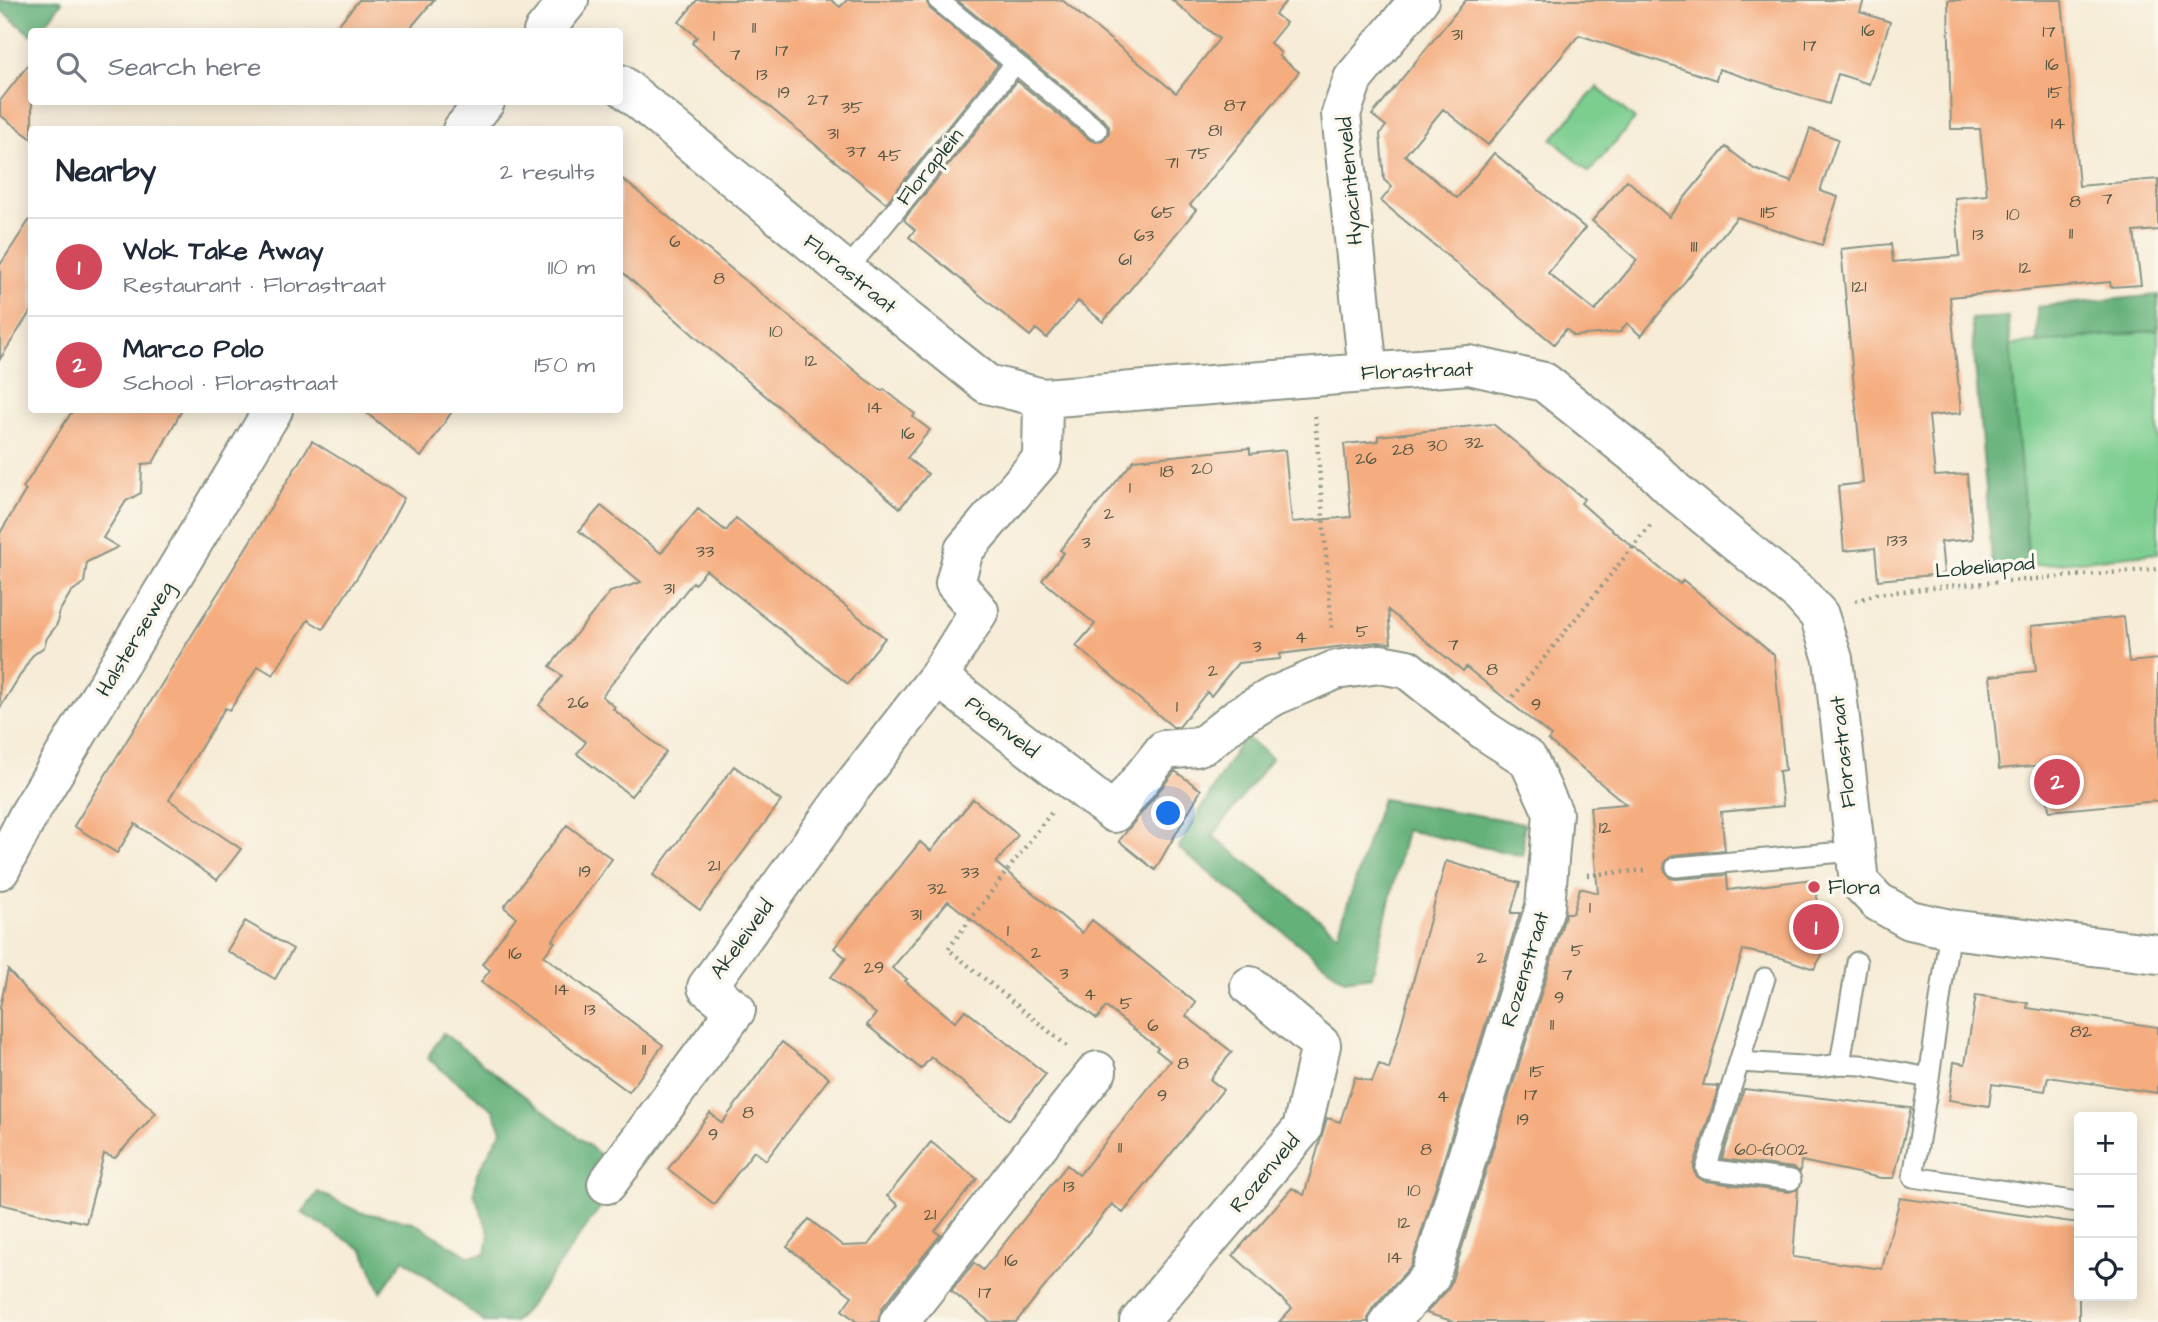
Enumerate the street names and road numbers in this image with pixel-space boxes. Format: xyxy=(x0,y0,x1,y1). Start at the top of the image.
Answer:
street label: Hyacintenveld xyxy=(1330,115,1372,246)
street label: Floraplein xyxy=(890,122,971,212)
street label: Florastraat xyxy=(797,227,903,321)
street label: Florastraat xyxy=(1360,355,1474,387)
street label: Lobeliapad xyxy=(1934,548,2036,587)
street label: Halsterseweg xyxy=(89,576,183,703)
street label: Pioenveld xyxy=(959,689,1045,765)
street label: Florastraat xyxy=(1823,694,1863,809)
street label: Akeleiveld xyxy=(703,893,781,985)
street label: Rozenstraat xyxy=(1494,907,1556,1030)
street label: Rozenveld xyxy=(1223,1127,1307,1219)

